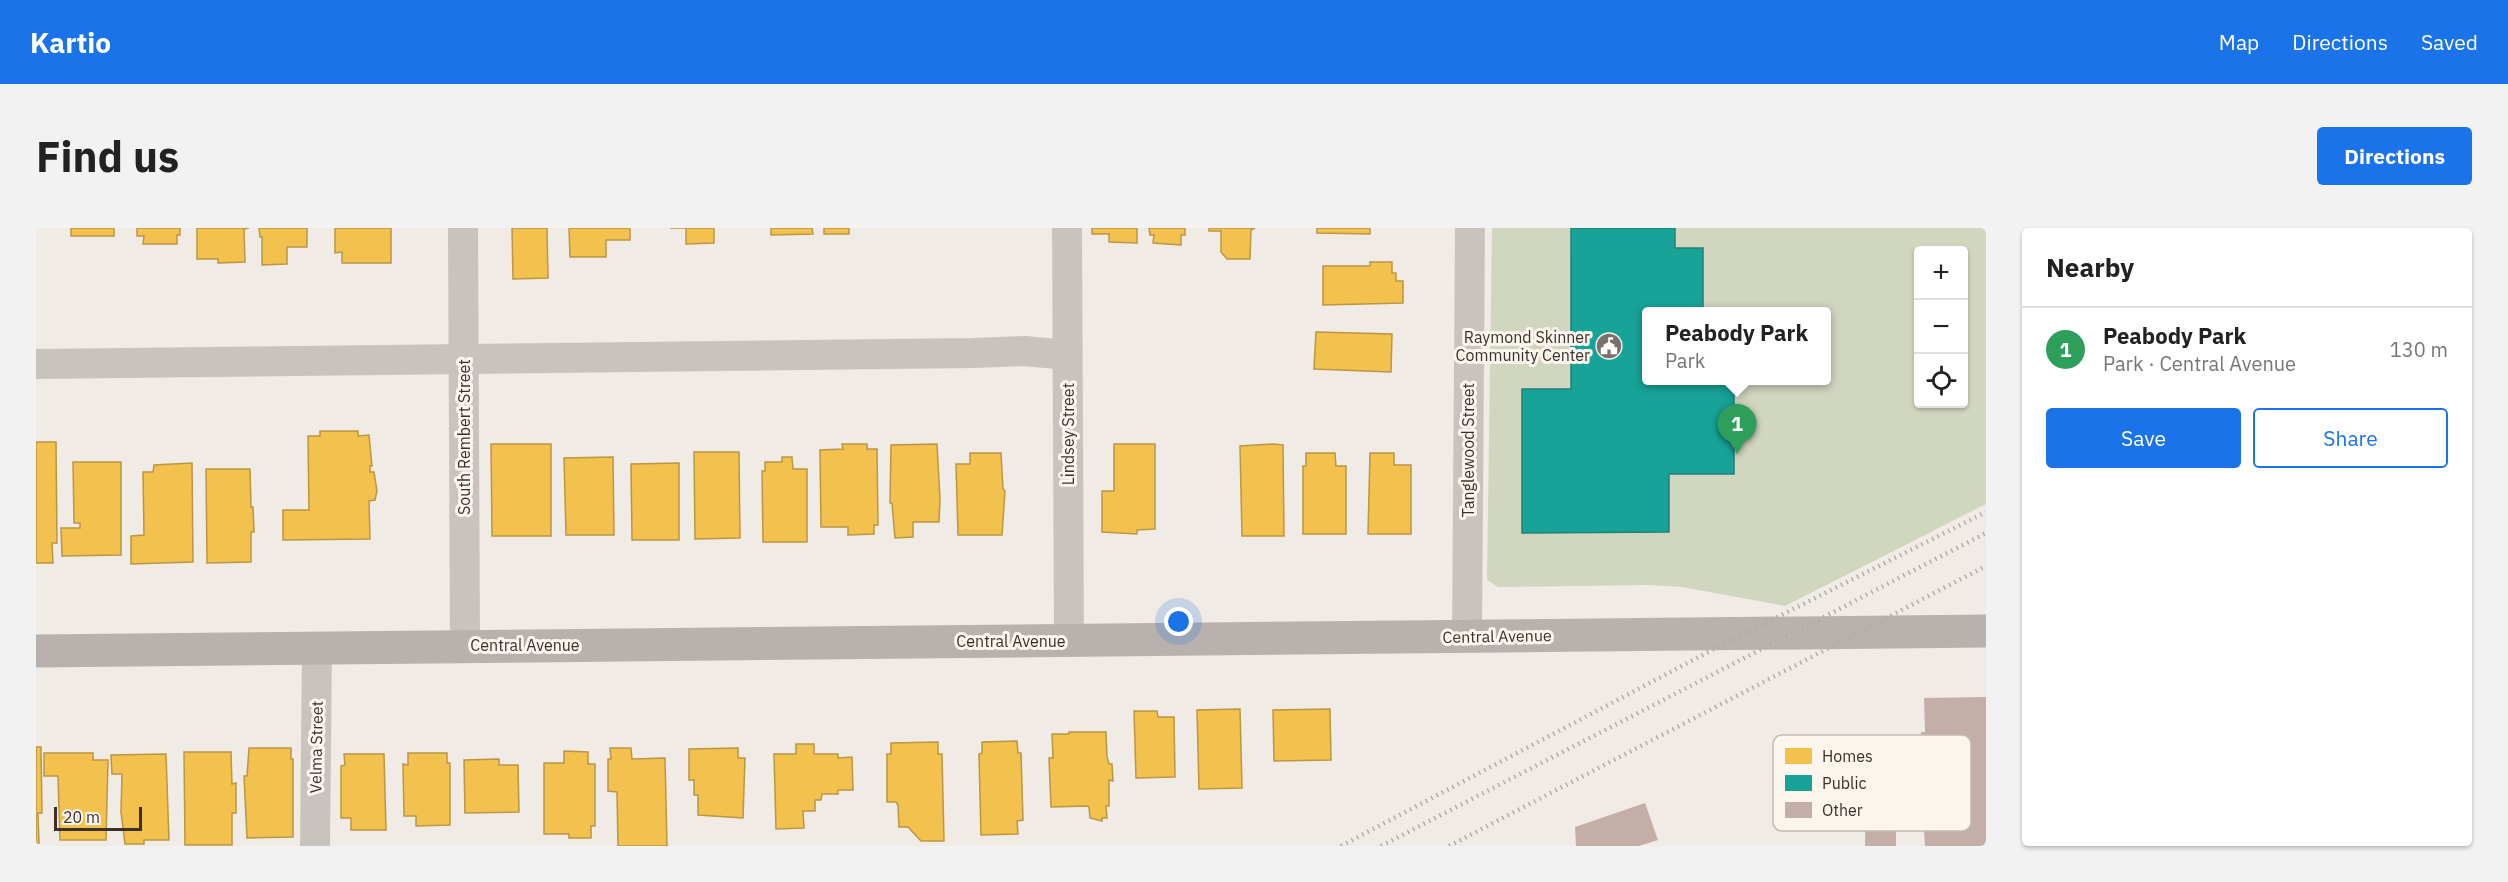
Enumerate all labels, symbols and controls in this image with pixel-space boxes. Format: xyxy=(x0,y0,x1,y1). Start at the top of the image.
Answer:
text: Kartio xyxy=(30,24,111,61)
text: Map xyxy=(2219,28,2259,56)
text: Directions xyxy=(2292,28,2388,56)
text: Saved xyxy=(2421,28,2478,56)
button: Directions xyxy=(2317,127,2472,185)
text: Find us xyxy=(36,129,179,184)
map controls xyxy=(1914,246,1968,408)
button: + xyxy=(1914,246,1968,300)
text: Nearby xyxy=(2046,250,2134,284)
button: − xyxy=(1914,300,1968,354)
popup xyxy=(1642,307,1831,385)
text: Peabody Park xyxy=(1665,318,1808,347)
text: Peabody Park xyxy=(2103,321,2246,350)
place label: Raymond Skinner Community Center xyxy=(1456,327,1590,365)
public building icon: Raymond Skinner Community Center xyxy=(1594,331,1624,361)
text: 1 xyxy=(2060,336,2072,363)
text: 130 m xyxy=(2390,336,2448,363)
text: Park xyxy=(1665,347,1705,374)
text: Park · Central Avenue xyxy=(2103,350,2296,377)
button: locate xyxy=(1914,354,1968,408)
street label: South Rembert Street xyxy=(454,359,474,515)
street label: Lindsey Street xyxy=(1058,383,1078,485)
street label: Tanglewood Street xyxy=(1458,383,1478,517)
pin: 1 xyxy=(1718,404,1756,454)
button: Save xyxy=(2046,408,2241,468)
button: Share xyxy=(2253,408,2448,468)
your location xyxy=(1164,607,1193,636)
street label: Central Avenue xyxy=(1442,625,1552,647)
street label: Central Avenue xyxy=(956,631,1066,651)
street label: Central Avenue xyxy=(470,635,580,655)
street label: Velma Street xyxy=(305,701,327,793)
legend xyxy=(1773,735,1971,831)
text: Homes xyxy=(1822,746,1873,766)
text: Public xyxy=(1822,773,1866,793)
text: Other xyxy=(1822,800,1863,820)
scale bar xyxy=(54,804,142,832)
text: 20 m xyxy=(63,807,100,827)

